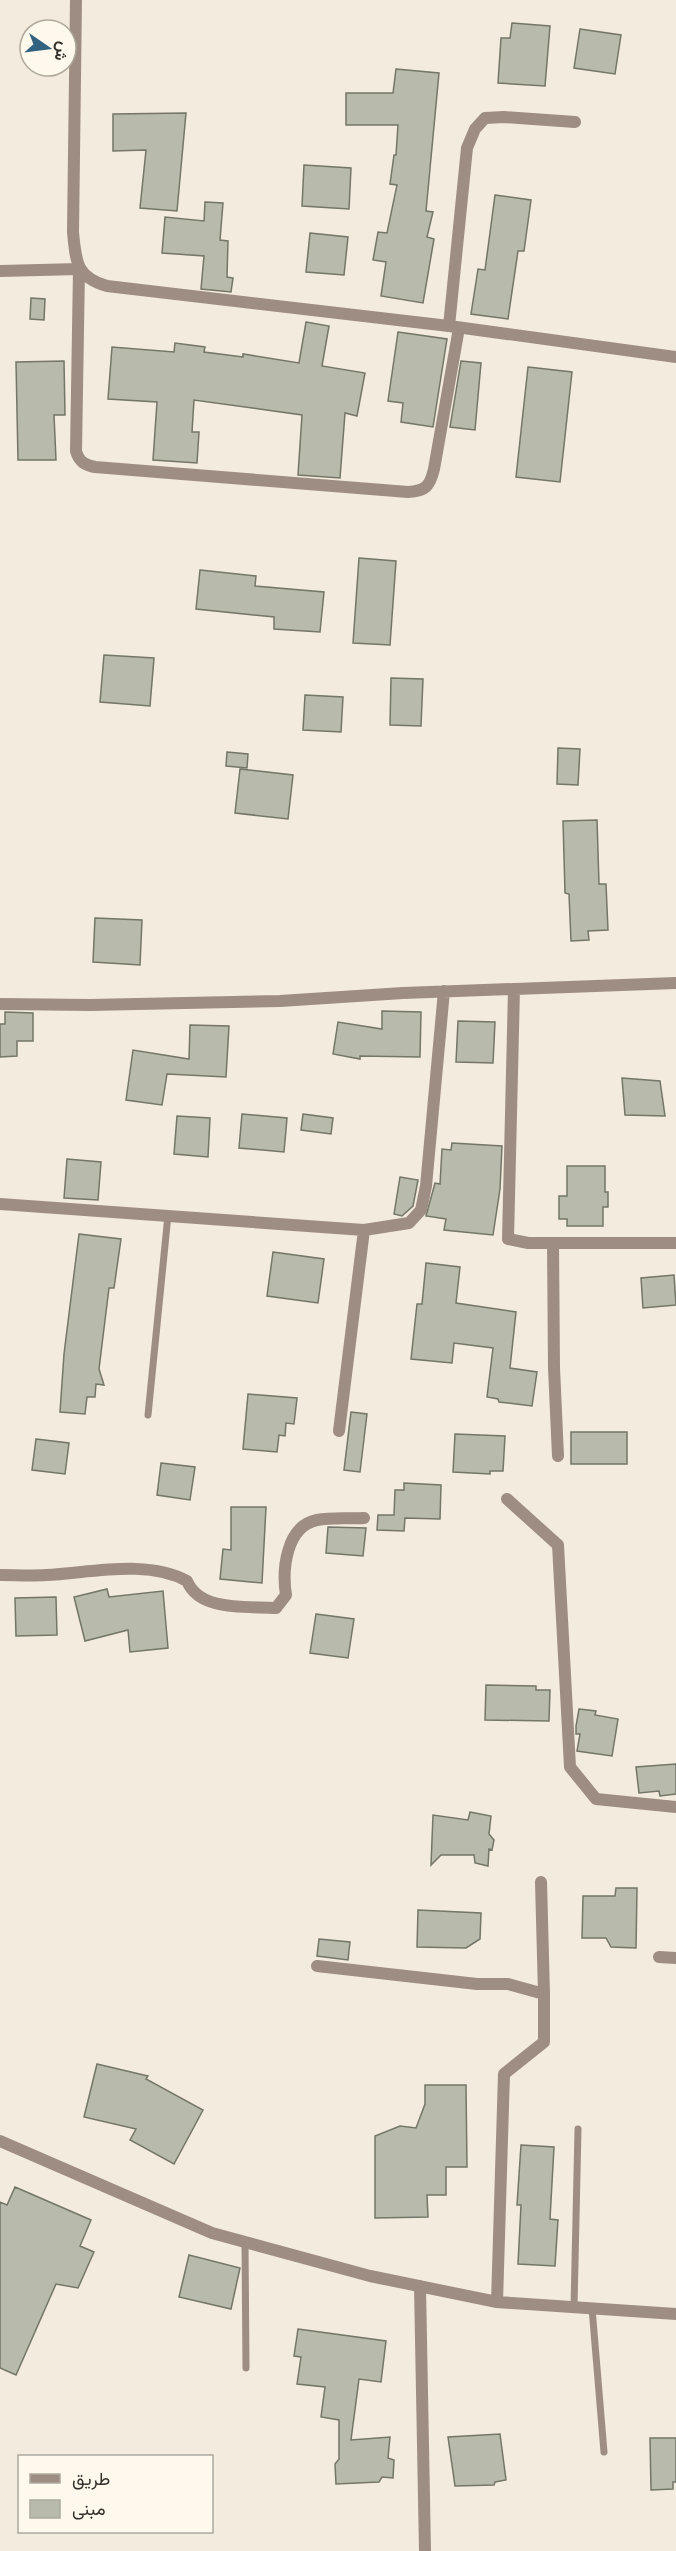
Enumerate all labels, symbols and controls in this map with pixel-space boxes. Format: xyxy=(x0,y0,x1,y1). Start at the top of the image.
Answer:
north arrow xyxy=(18,18,78,78)
text: ش xyxy=(51,40,74,63)
legend xyxy=(18,2455,213,2533)
text: طريق xyxy=(72,2468,110,2490)
text: مبنى xyxy=(72,2498,106,2520)

